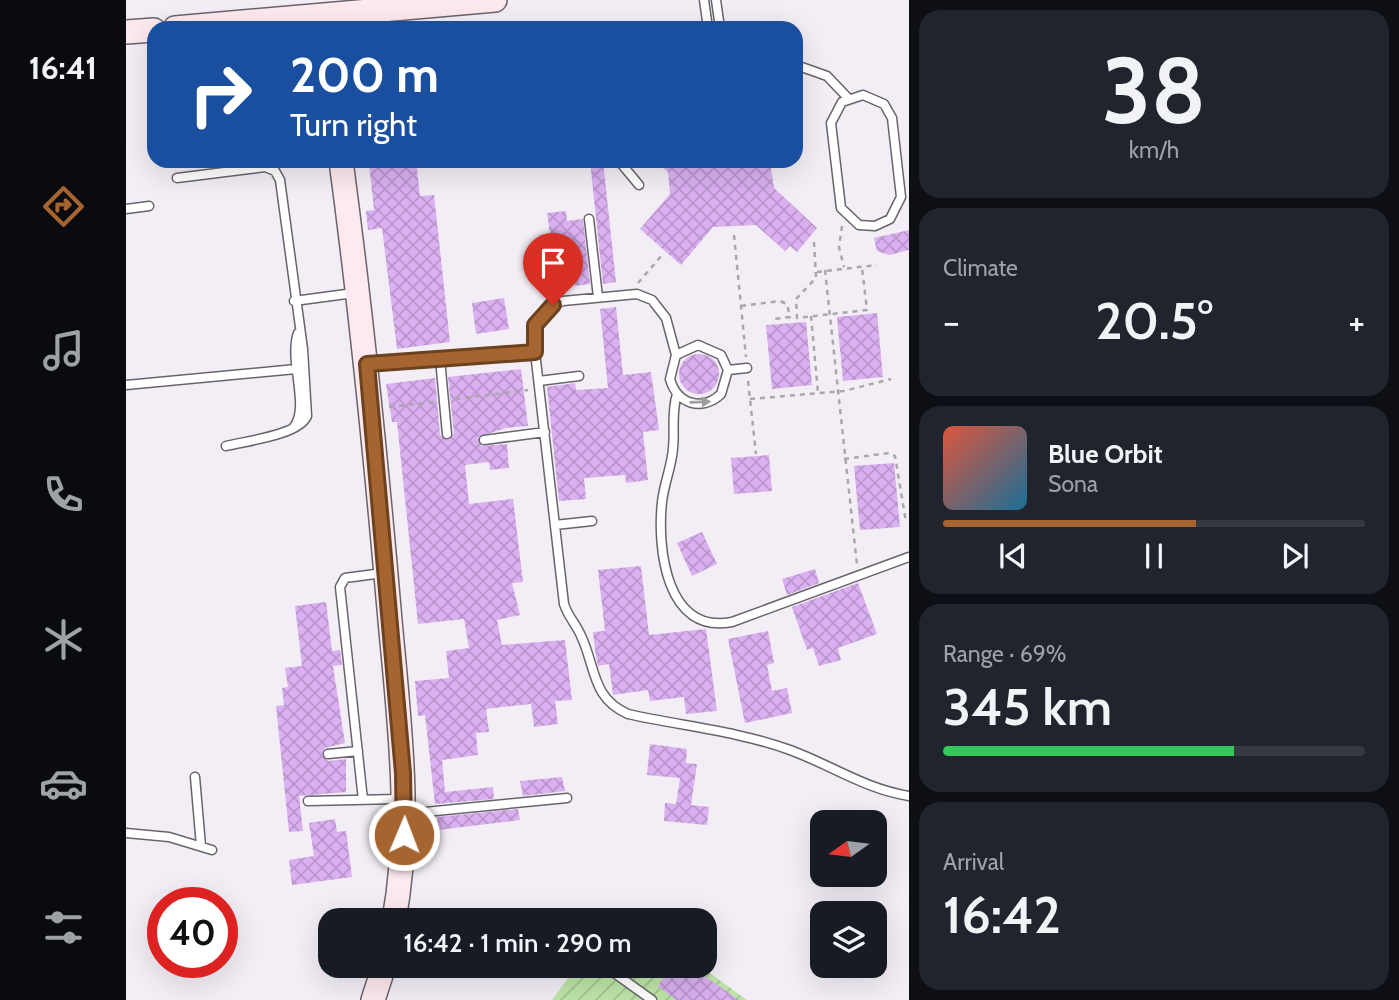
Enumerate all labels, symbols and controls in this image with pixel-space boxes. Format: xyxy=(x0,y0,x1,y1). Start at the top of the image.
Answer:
text: 38 xyxy=(1102,35,1206,146)
text: 200 m xyxy=(290,45,439,104)
text: 16:41 xyxy=(29,48,97,87)
icon: right xyxy=(175,49,266,140)
text: Turn right xyxy=(290,105,417,144)
text: km/h xyxy=(1129,136,1179,164)
icon: directions xyxy=(39,182,88,231)
pin xyxy=(523,233,583,305)
icon: arrive xyxy=(534,244,572,282)
text: Climate xyxy=(943,254,1018,282)
text: 20.5° xyxy=(1095,289,1213,352)
text: − xyxy=(943,298,960,345)
text: + xyxy=(1348,298,1365,345)
icon: music xyxy=(39,326,88,375)
one-way arrow xyxy=(689,396,711,407)
text: Blue Orbit xyxy=(1048,438,1163,470)
icon: phone xyxy=(39,470,88,519)
text: Sona xyxy=(1048,470,1098,498)
icon: previous xyxy=(994,537,1032,575)
icon: pause xyxy=(1135,537,1173,575)
icon: next xyxy=(1276,537,1314,575)
icon: climate xyxy=(39,615,88,664)
text: Range · 69% xyxy=(943,640,1067,668)
text: 345 km xyxy=(943,675,1112,738)
icon: car xyxy=(39,759,88,808)
position arrow xyxy=(367,798,441,872)
north arrow xyxy=(810,810,887,887)
map controls xyxy=(810,810,887,978)
text: Arrival xyxy=(943,848,1004,876)
text: 16:42 xyxy=(943,883,1061,946)
speed limit sign: 40 xyxy=(147,887,238,978)
button: layers xyxy=(810,901,887,978)
icon: filters xyxy=(39,903,88,952)
text: 16:42 · 1 min · 290 m xyxy=(404,927,631,959)

